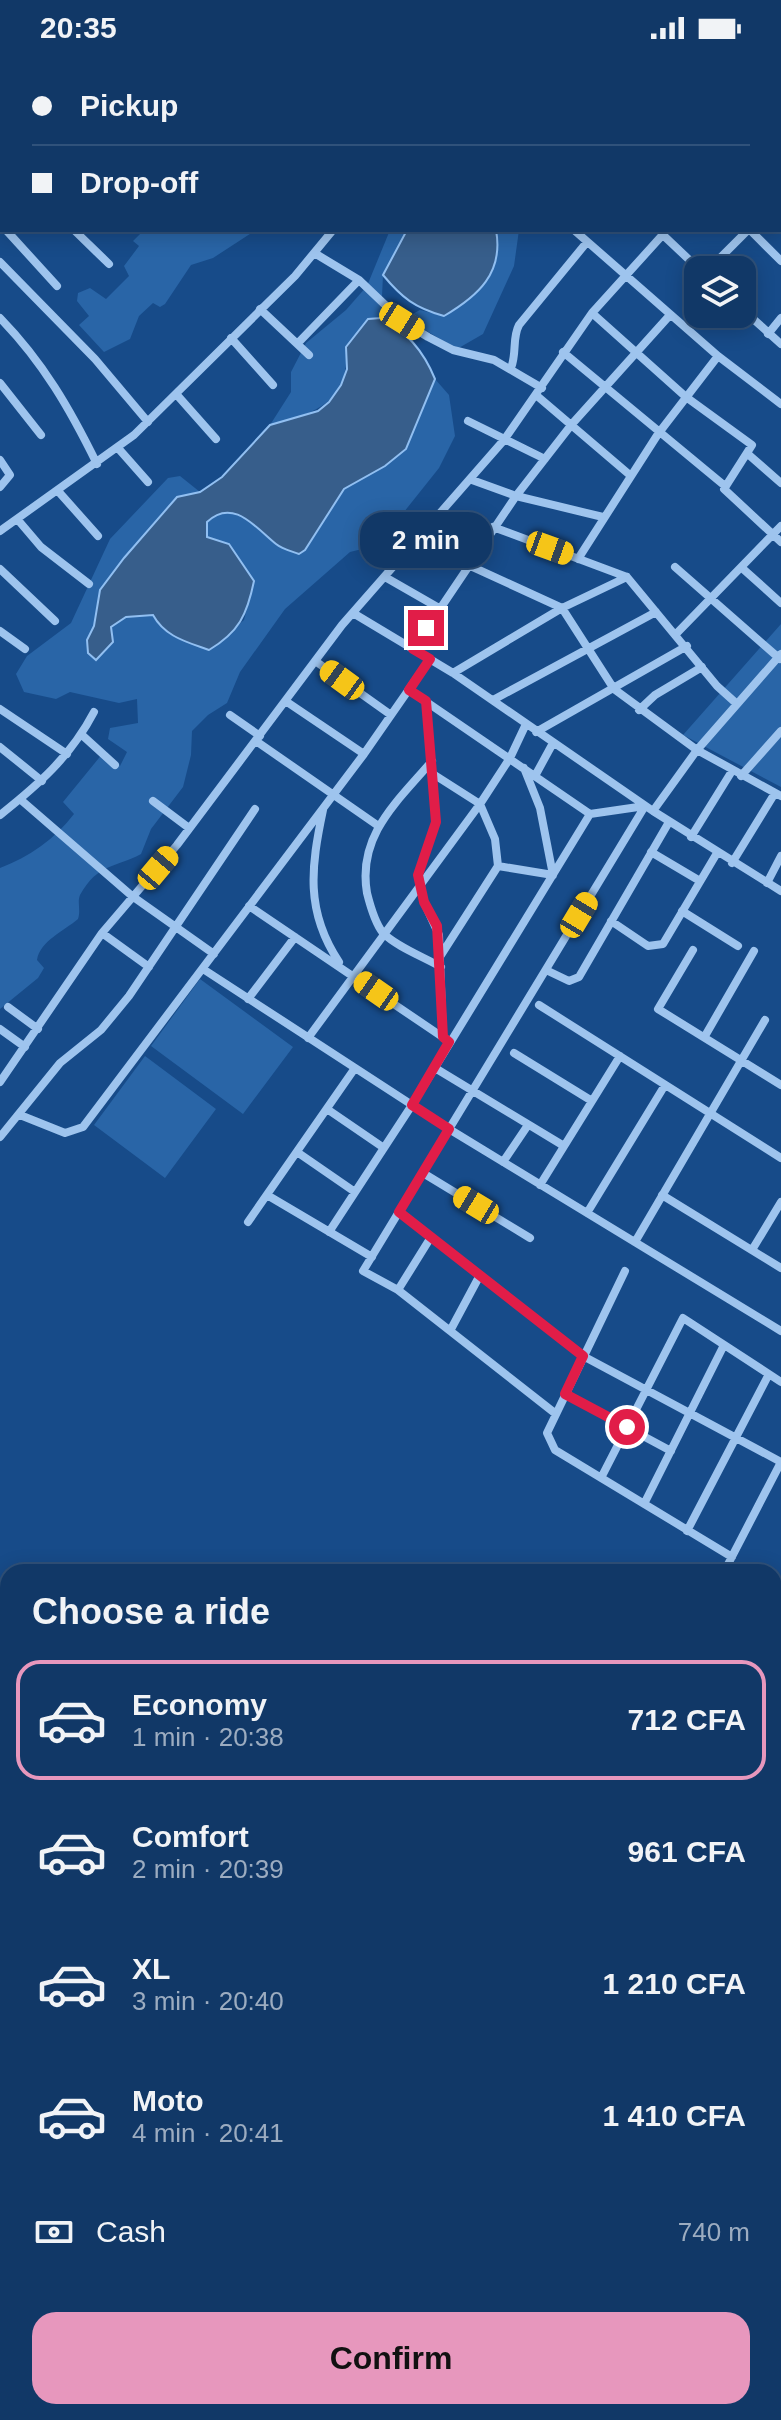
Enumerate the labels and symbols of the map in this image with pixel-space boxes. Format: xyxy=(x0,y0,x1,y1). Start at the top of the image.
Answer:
car xyxy=(375,298,429,344)
callout: 2 min xyxy=(360,512,492,568)
car xyxy=(523,529,577,567)
route end xyxy=(408,610,444,646)
car xyxy=(316,656,368,704)
car xyxy=(133,842,183,894)
car xyxy=(556,888,602,942)
car xyxy=(349,967,403,1015)
car xyxy=(449,1182,503,1228)
route start xyxy=(609,1409,645,1445)

